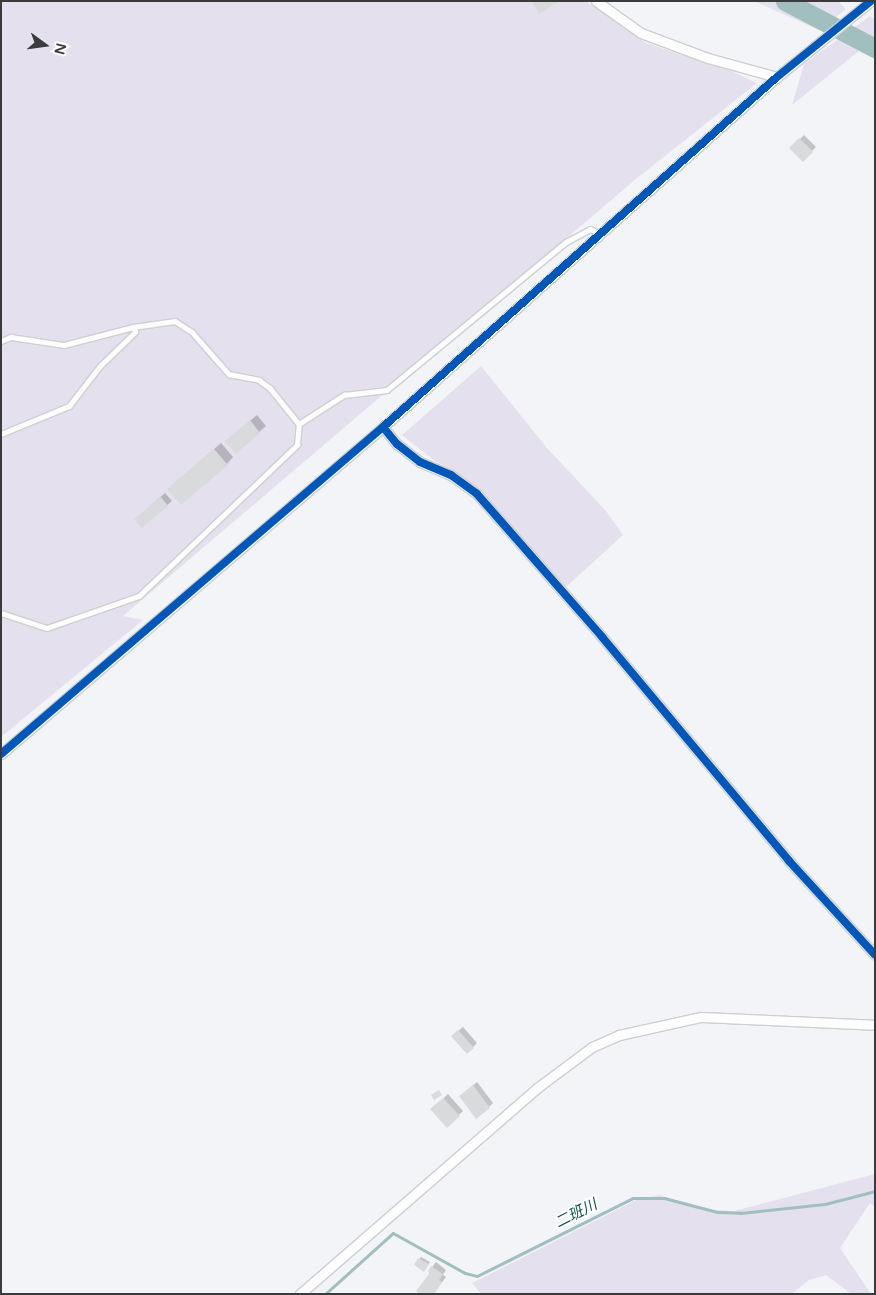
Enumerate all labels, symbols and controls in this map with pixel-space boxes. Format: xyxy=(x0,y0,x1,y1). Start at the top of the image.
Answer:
north arrow xyxy=(20,20,70,70)
text: N xyxy=(50,41,70,56)
water label: 二班川 xyxy=(552,1196,600,1232)

